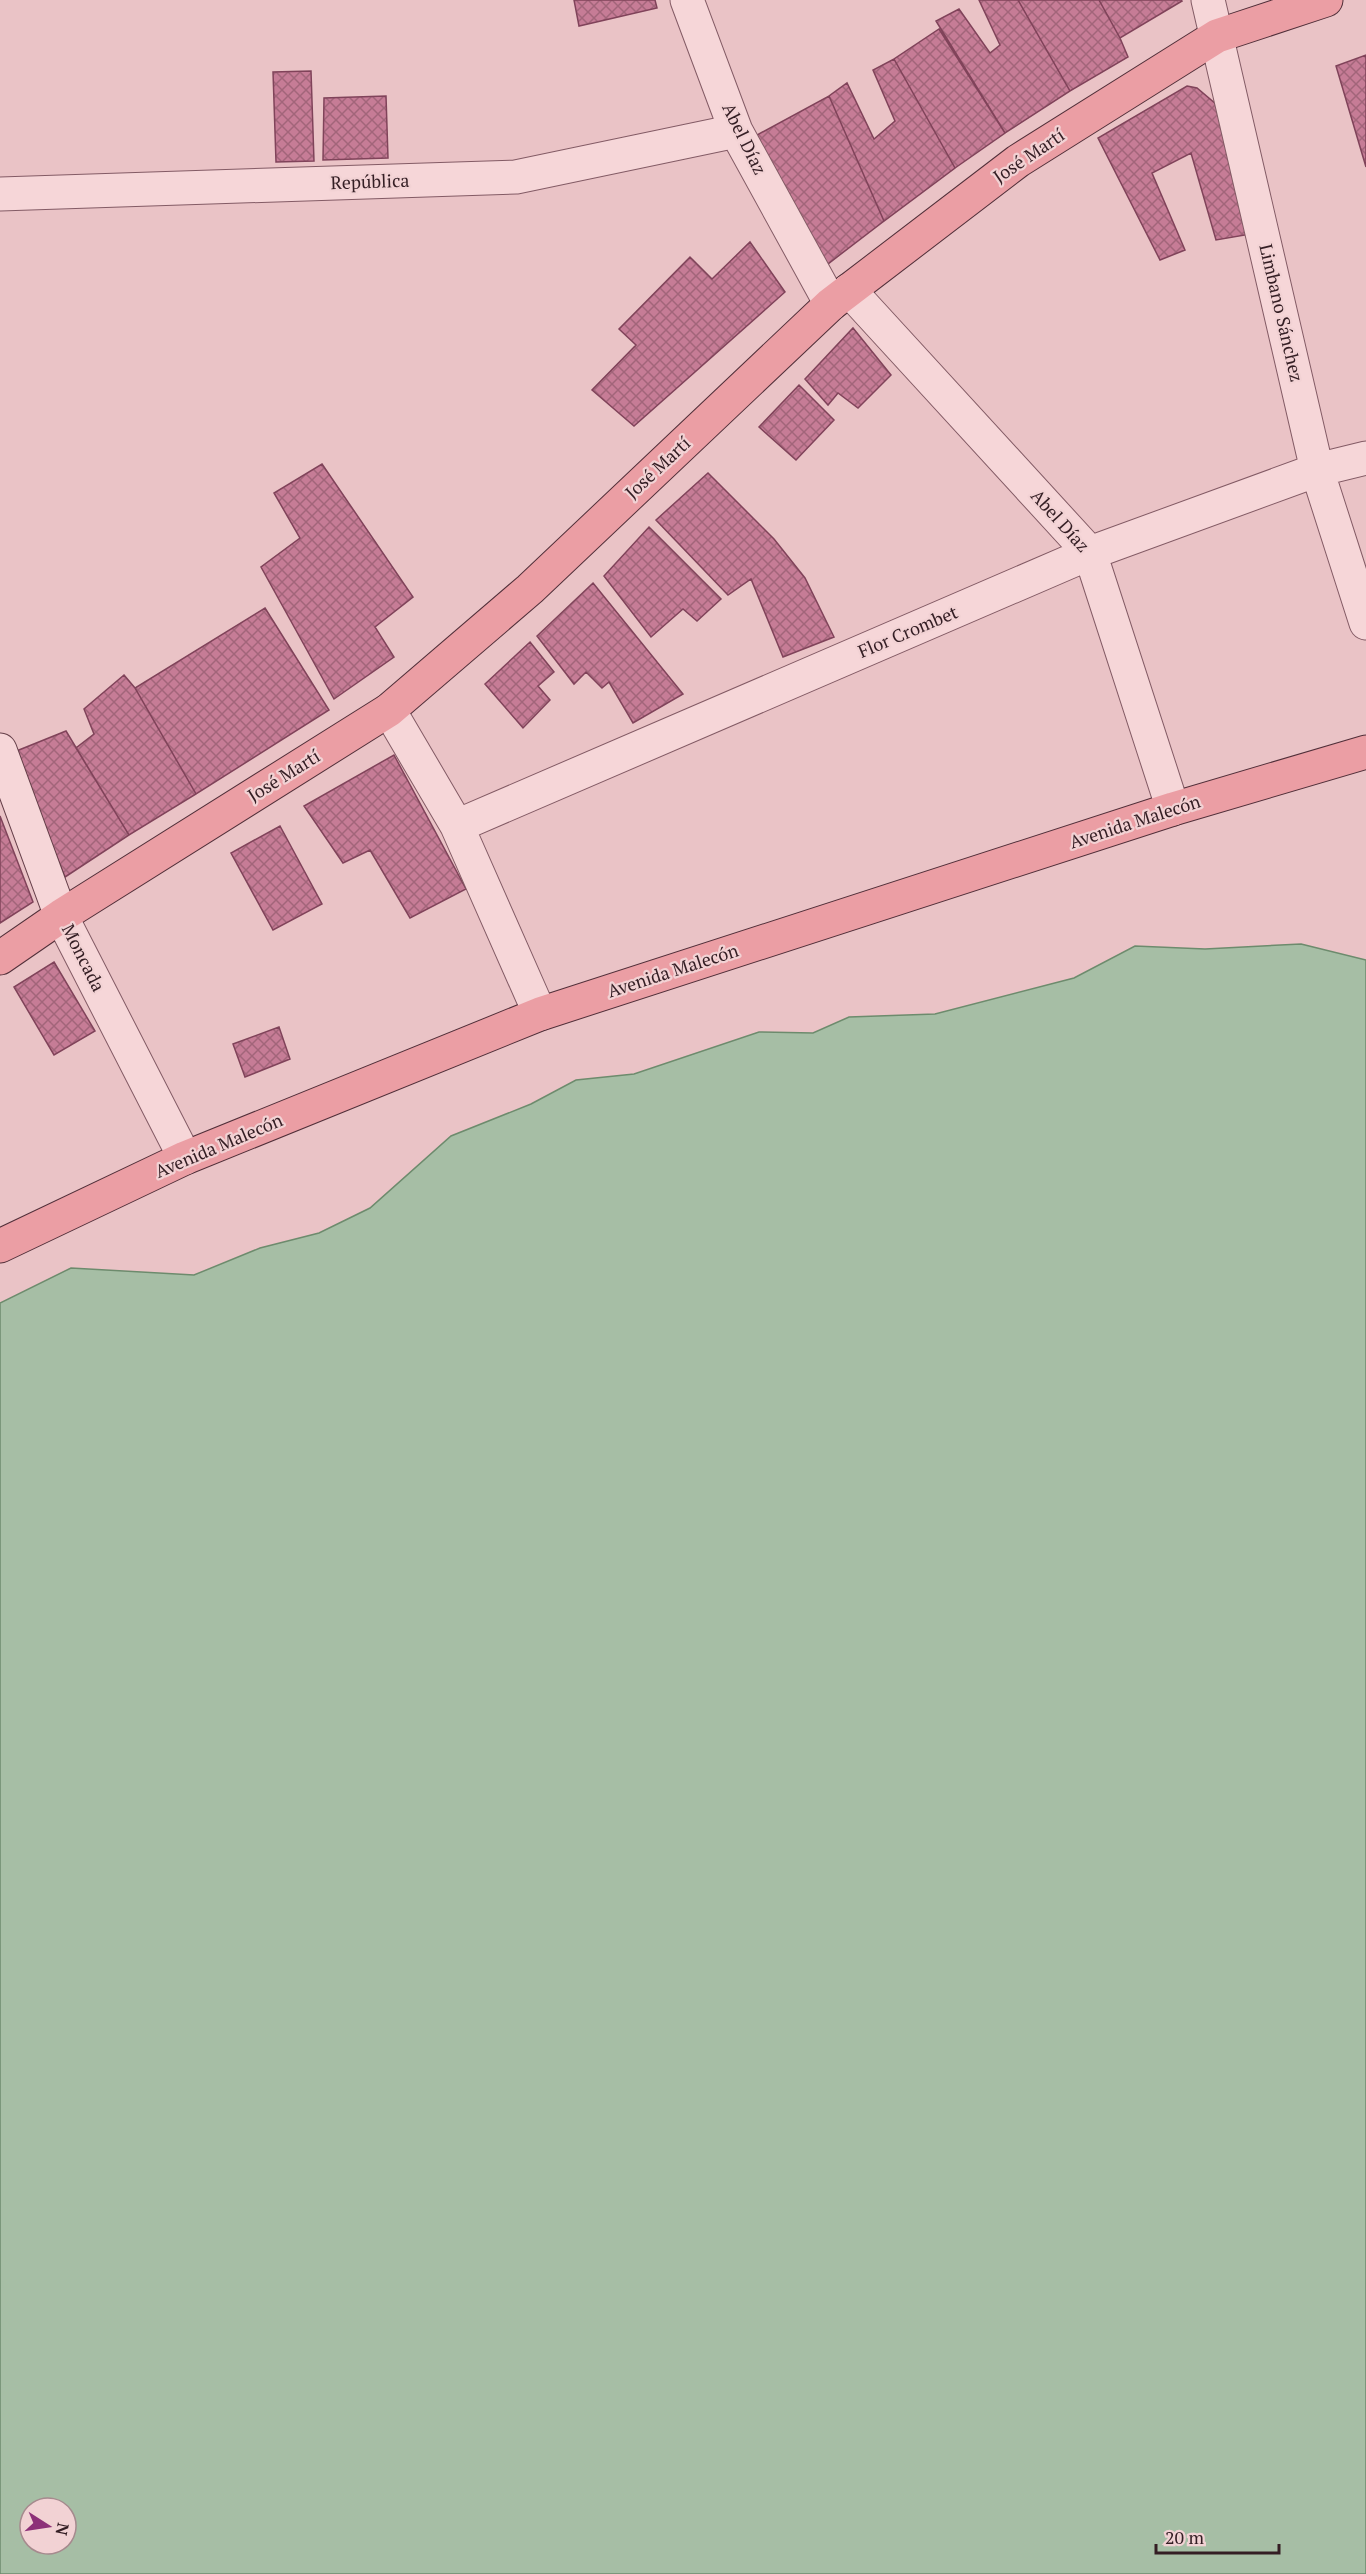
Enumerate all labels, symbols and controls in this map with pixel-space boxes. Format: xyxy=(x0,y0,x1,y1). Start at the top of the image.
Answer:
street label: Abel Díaz xyxy=(717,99,773,178)
street label: José Martí xyxy=(988,122,1069,188)
street label: República xyxy=(330,168,410,194)
street label: Limbano Sánchez xyxy=(1254,241,1310,384)
street label: José Martí xyxy=(620,430,696,504)
street label: Abel Díaz xyxy=(1026,484,1095,557)
street label: Flor Crombet xyxy=(854,599,961,663)
street label: José Martí xyxy=(243,743,325,807)
street label: Avenida Malecón xyxy=(1066,788,1204,854)
street label: Moncada xyxy=(57,920,111,995)
street label: Avenida Malecón xyxy=(604,937,742,1003)
street label: Avenida Malecón xyxy=(151,1107,286,1183)
north arrow xyxy=(18,2496,78,2556)
scale bar xyxy=(1156,2517,1279,2555)
text: N xyxy=(51,2521,75,2537)
text: 20 m xyxy=(1165,2525,1205,2549)

